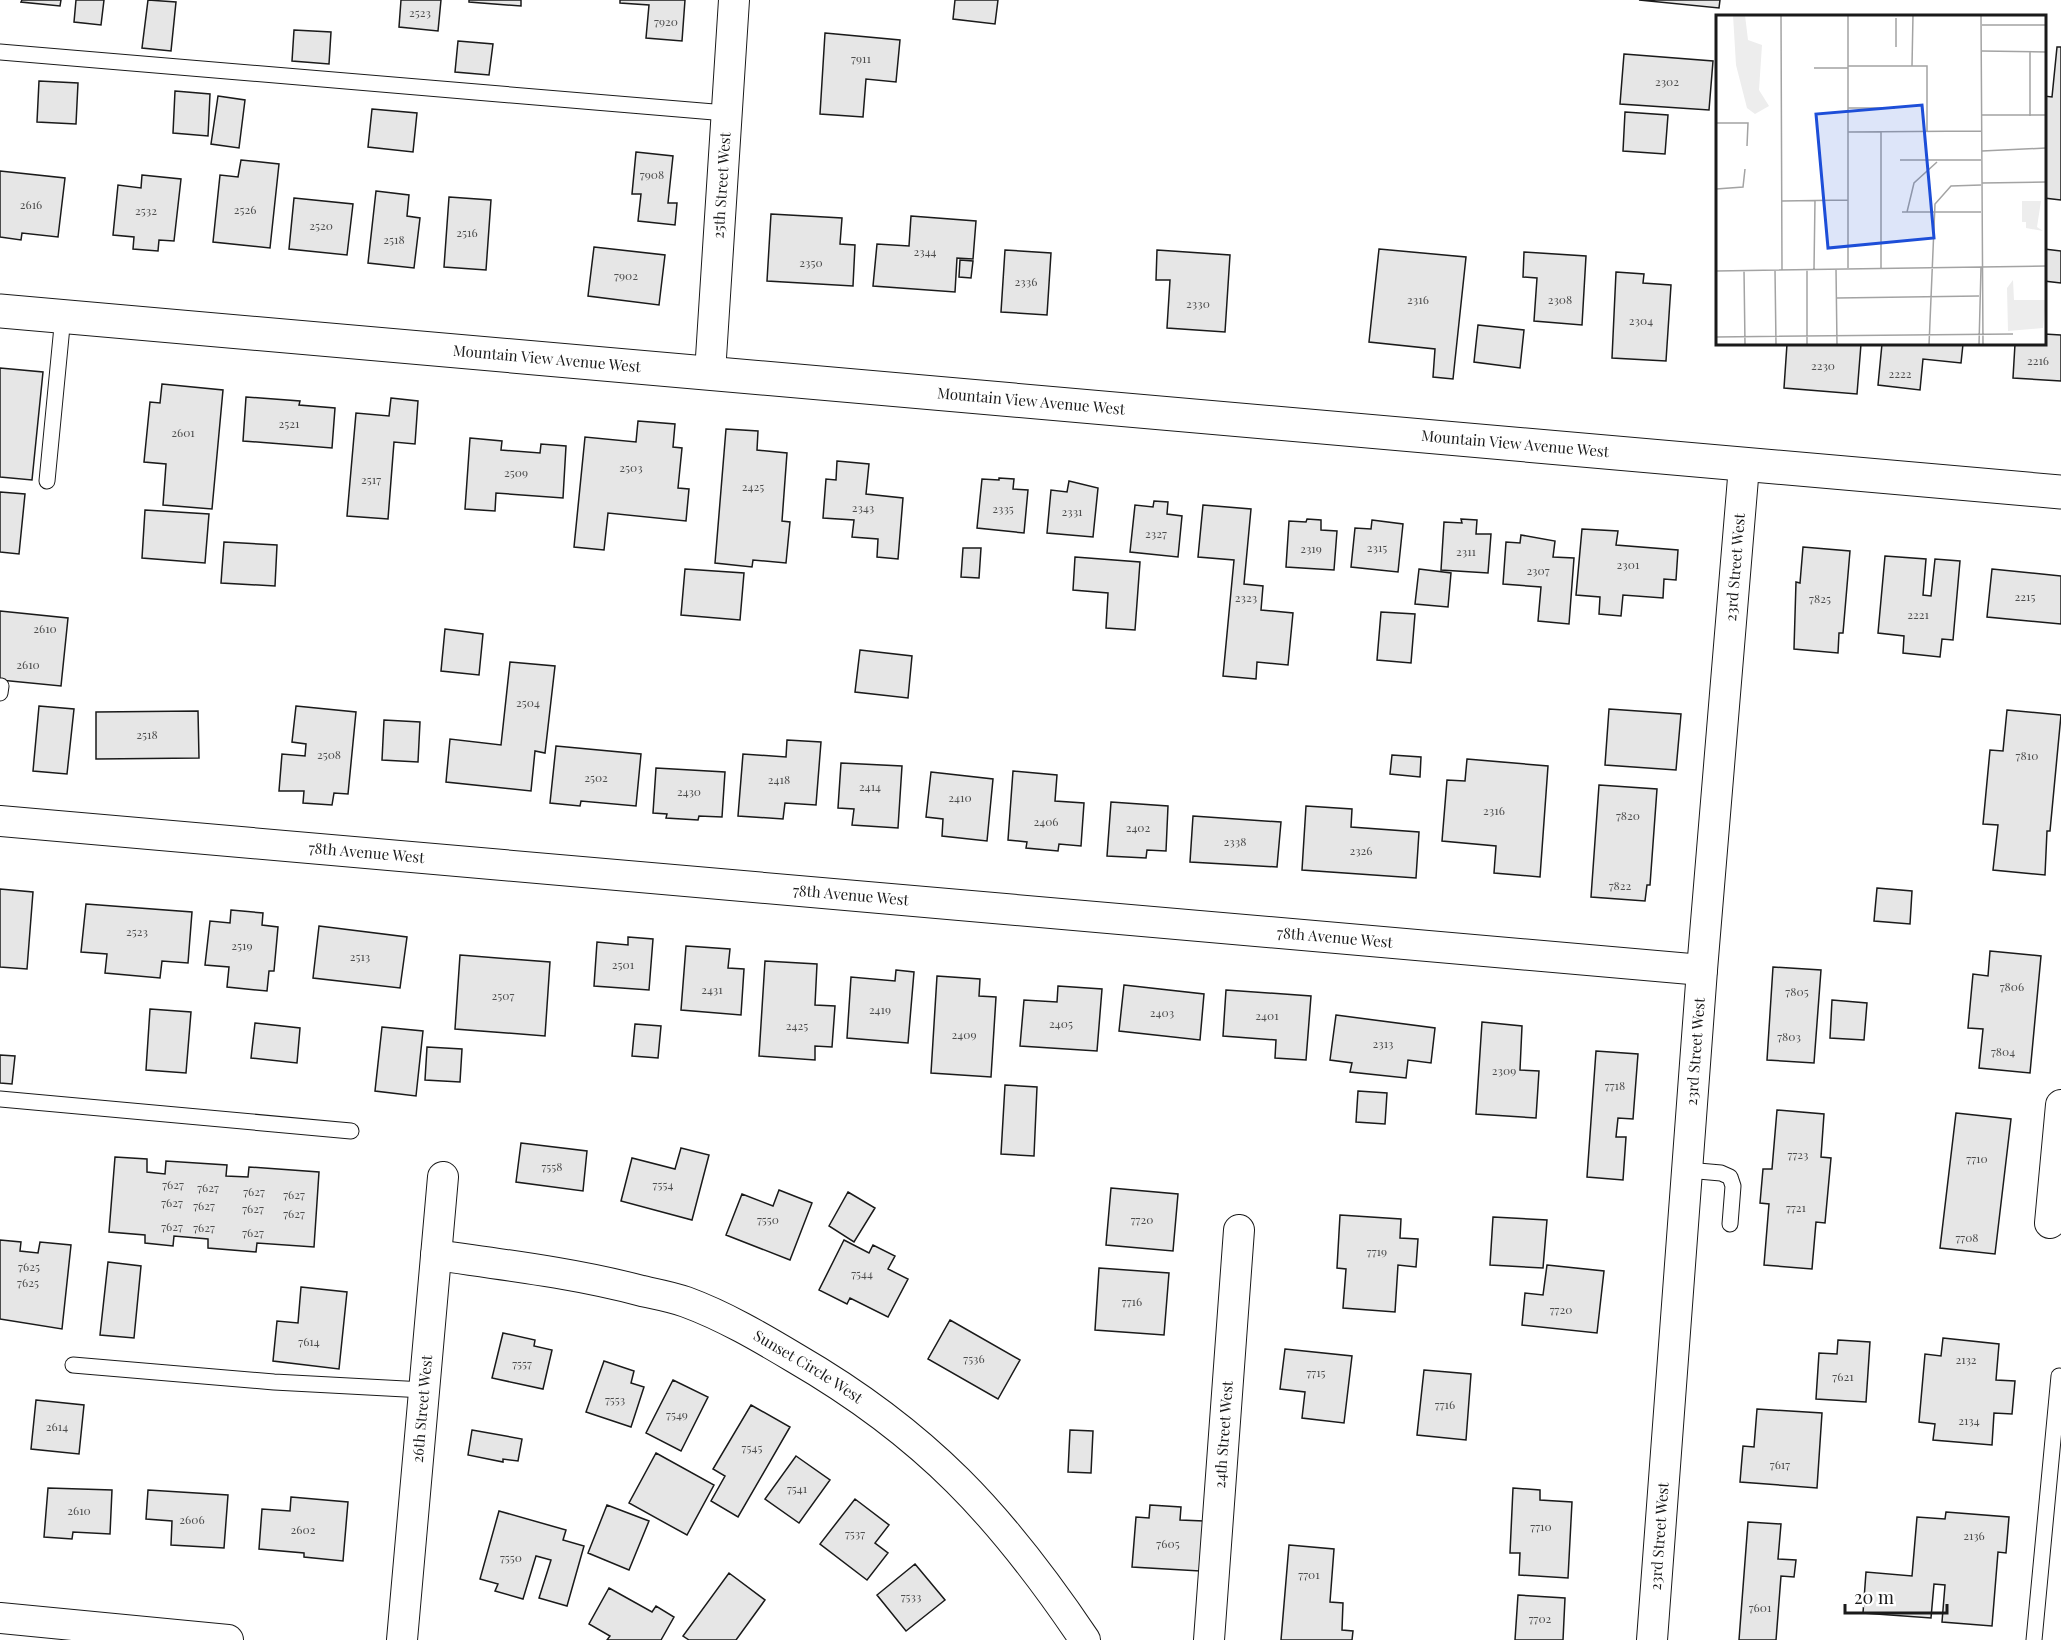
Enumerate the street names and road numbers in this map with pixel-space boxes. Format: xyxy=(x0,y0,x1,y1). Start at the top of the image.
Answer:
street label: 25th Street West xyxy=(708,131,735,239)
street label: Mountain View Avenue West xyxy=(452,340,642,376)
street label: Mountain View Avenue West xyxy=(936,382,1127,419)
street label: Mountain View Avenue West xyxy=(1421,425,1611,461)
street label: 23rd Street West xyxy=(1720,512,1749,622)
street label: 78th Avenue West xyxy=(308,837,426,867)
street label: 78th Avenue West xyxy=(792,879,910,910)
street label: 78th Avenue West xyxy=(1276,922,1394,952)
street label: 23rd Street West xyxy=(1681,996,1709,1106)
street label: Sunset Circle West xyxy=(750,1325,868,1408)
street label: 26th Street West xyxy=(407,1353,436,1464)
street label: 24th Street West xyxy=(1209,1379,1237,1489)
street label: 23rd Street West xyxy=(1645,1481,1673,1591)

